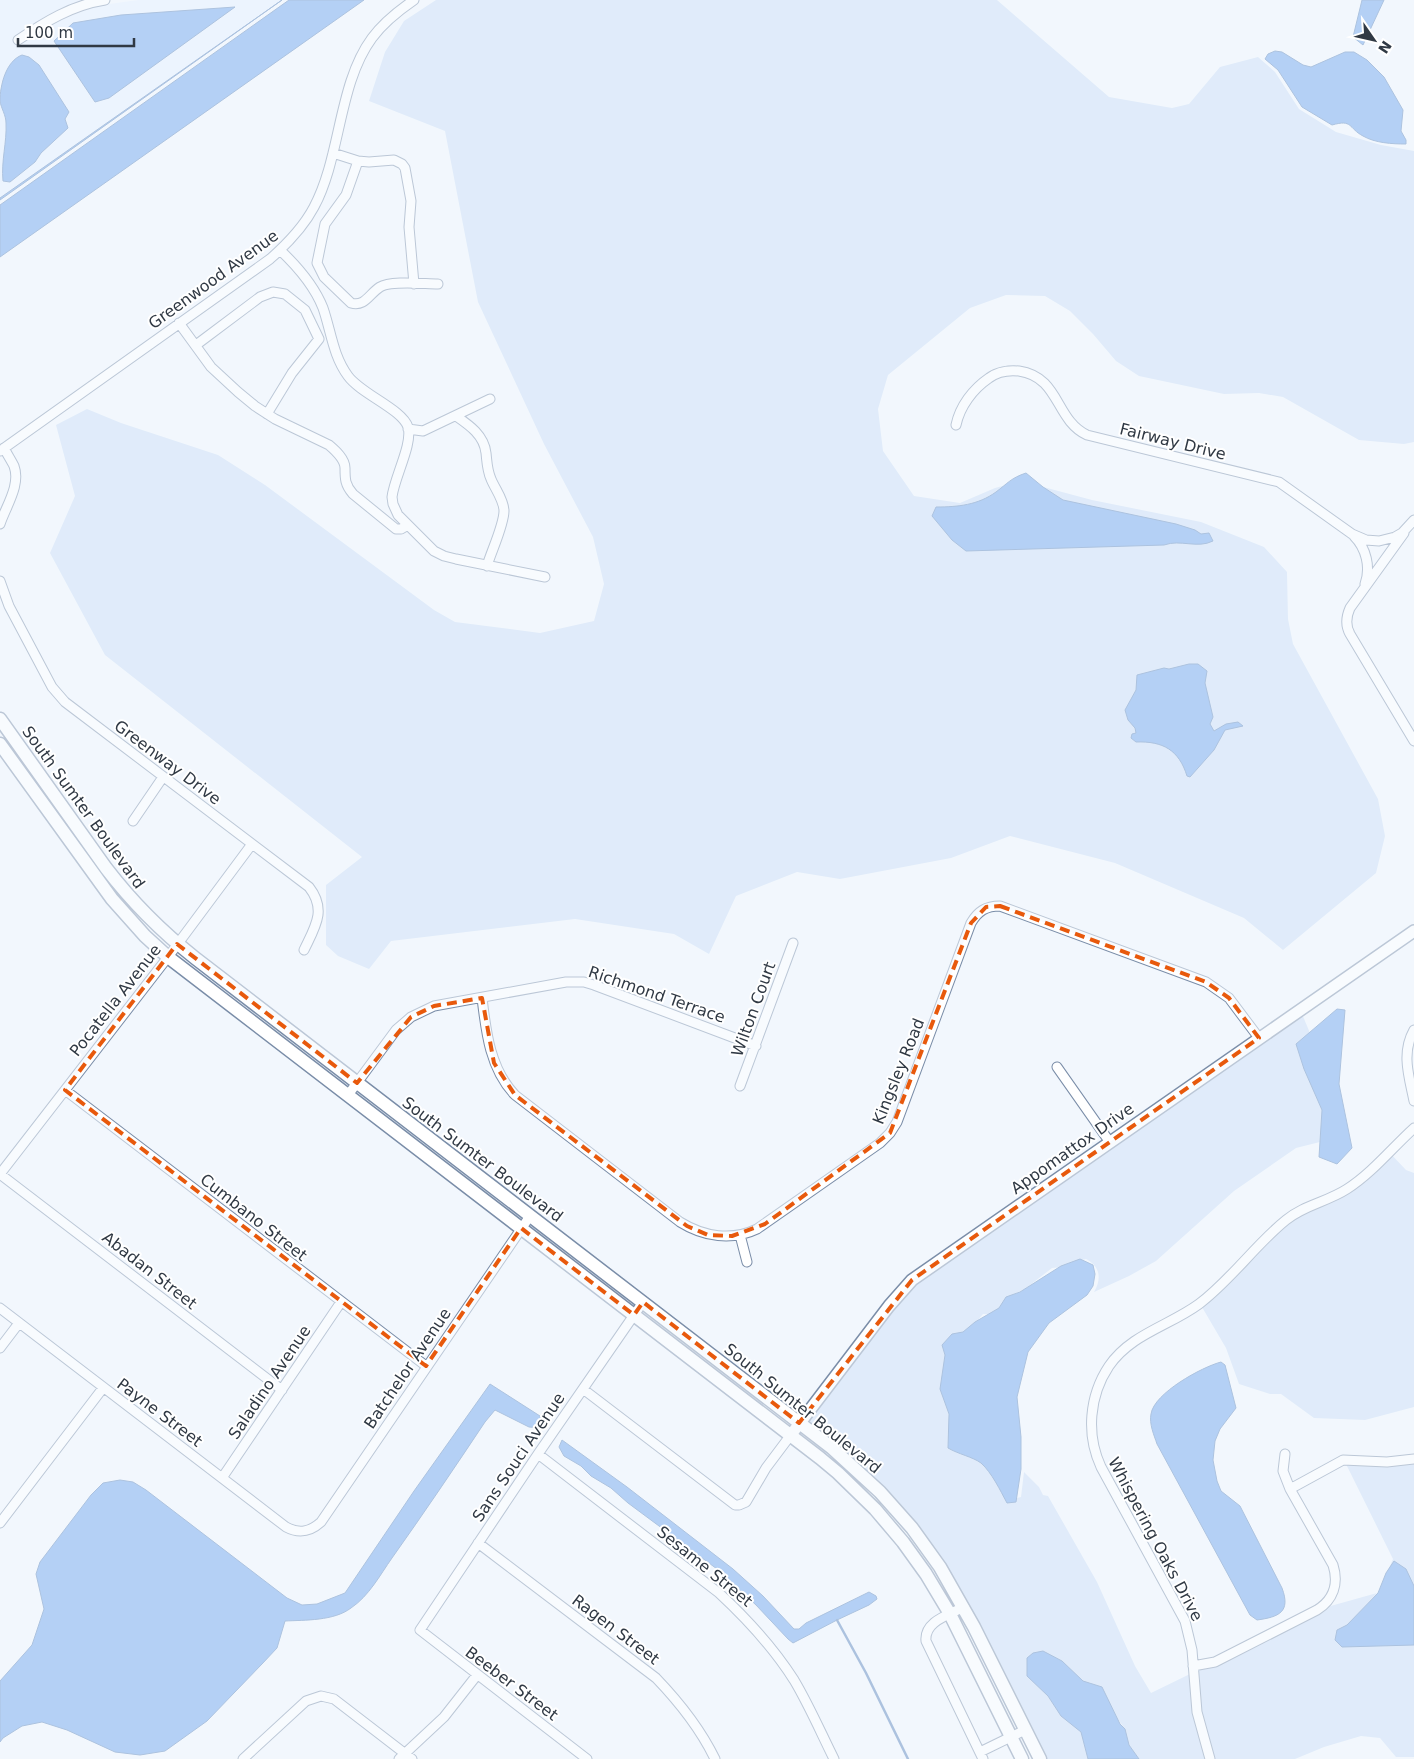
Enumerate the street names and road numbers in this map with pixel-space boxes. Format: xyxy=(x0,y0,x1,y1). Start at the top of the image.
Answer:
street label: Greenwood Avenue xyxy=(145,226,282,333)
street label: Fairway Drive xyxy=(1118,419,1228,464)
street label: Greenway Drive xyxy=(111,716,225,809)
street label: South Sumter Boulevard xyxy=(18,722,149,892)
street label: Pocatella Avenue xyxy=(66,941,165,1060)
street label: Wilton Court xyxy=(728,959,779,1059)
street label: Richmond Terrace xyxy=(586,962,728,1027)
street label: Kingsley Road xyxy=(869,1015,928,1127)
street label: South Sumter Boulevard xyxy=(399,1093,567,1226)
street label: Appomattox Drive xyxy=(1007,1099,1137,1198)
street label: Cumbano Street xyxy=(196,1170,311,1265)
street label: Abadan Street xyxy=(99,1228,201,1313)
street label: Batchelor Avenue xyxy=(360,1304,455,1432)
street label: Saladino Avenue xyxy=(224,1322,315,1443)
street label: South Sumter Boulevard xyxy=(720,1339,885,1477)
street label: Payne Street xyxy=(113,1374,206,1451)
street label: Sans Souci Avenue xyxy=(468,1389,569,1525)
street label: Whispering Oaks Drive xyxy=(1104,1454,1207,1624)
street label: Sesame Street xyxy=(653,1522,756,1611)
street label: Ragen Street xyxy=(568,1590,663,1668)
street label: Beeber Street xyxy=(462,1642,562,1724)

